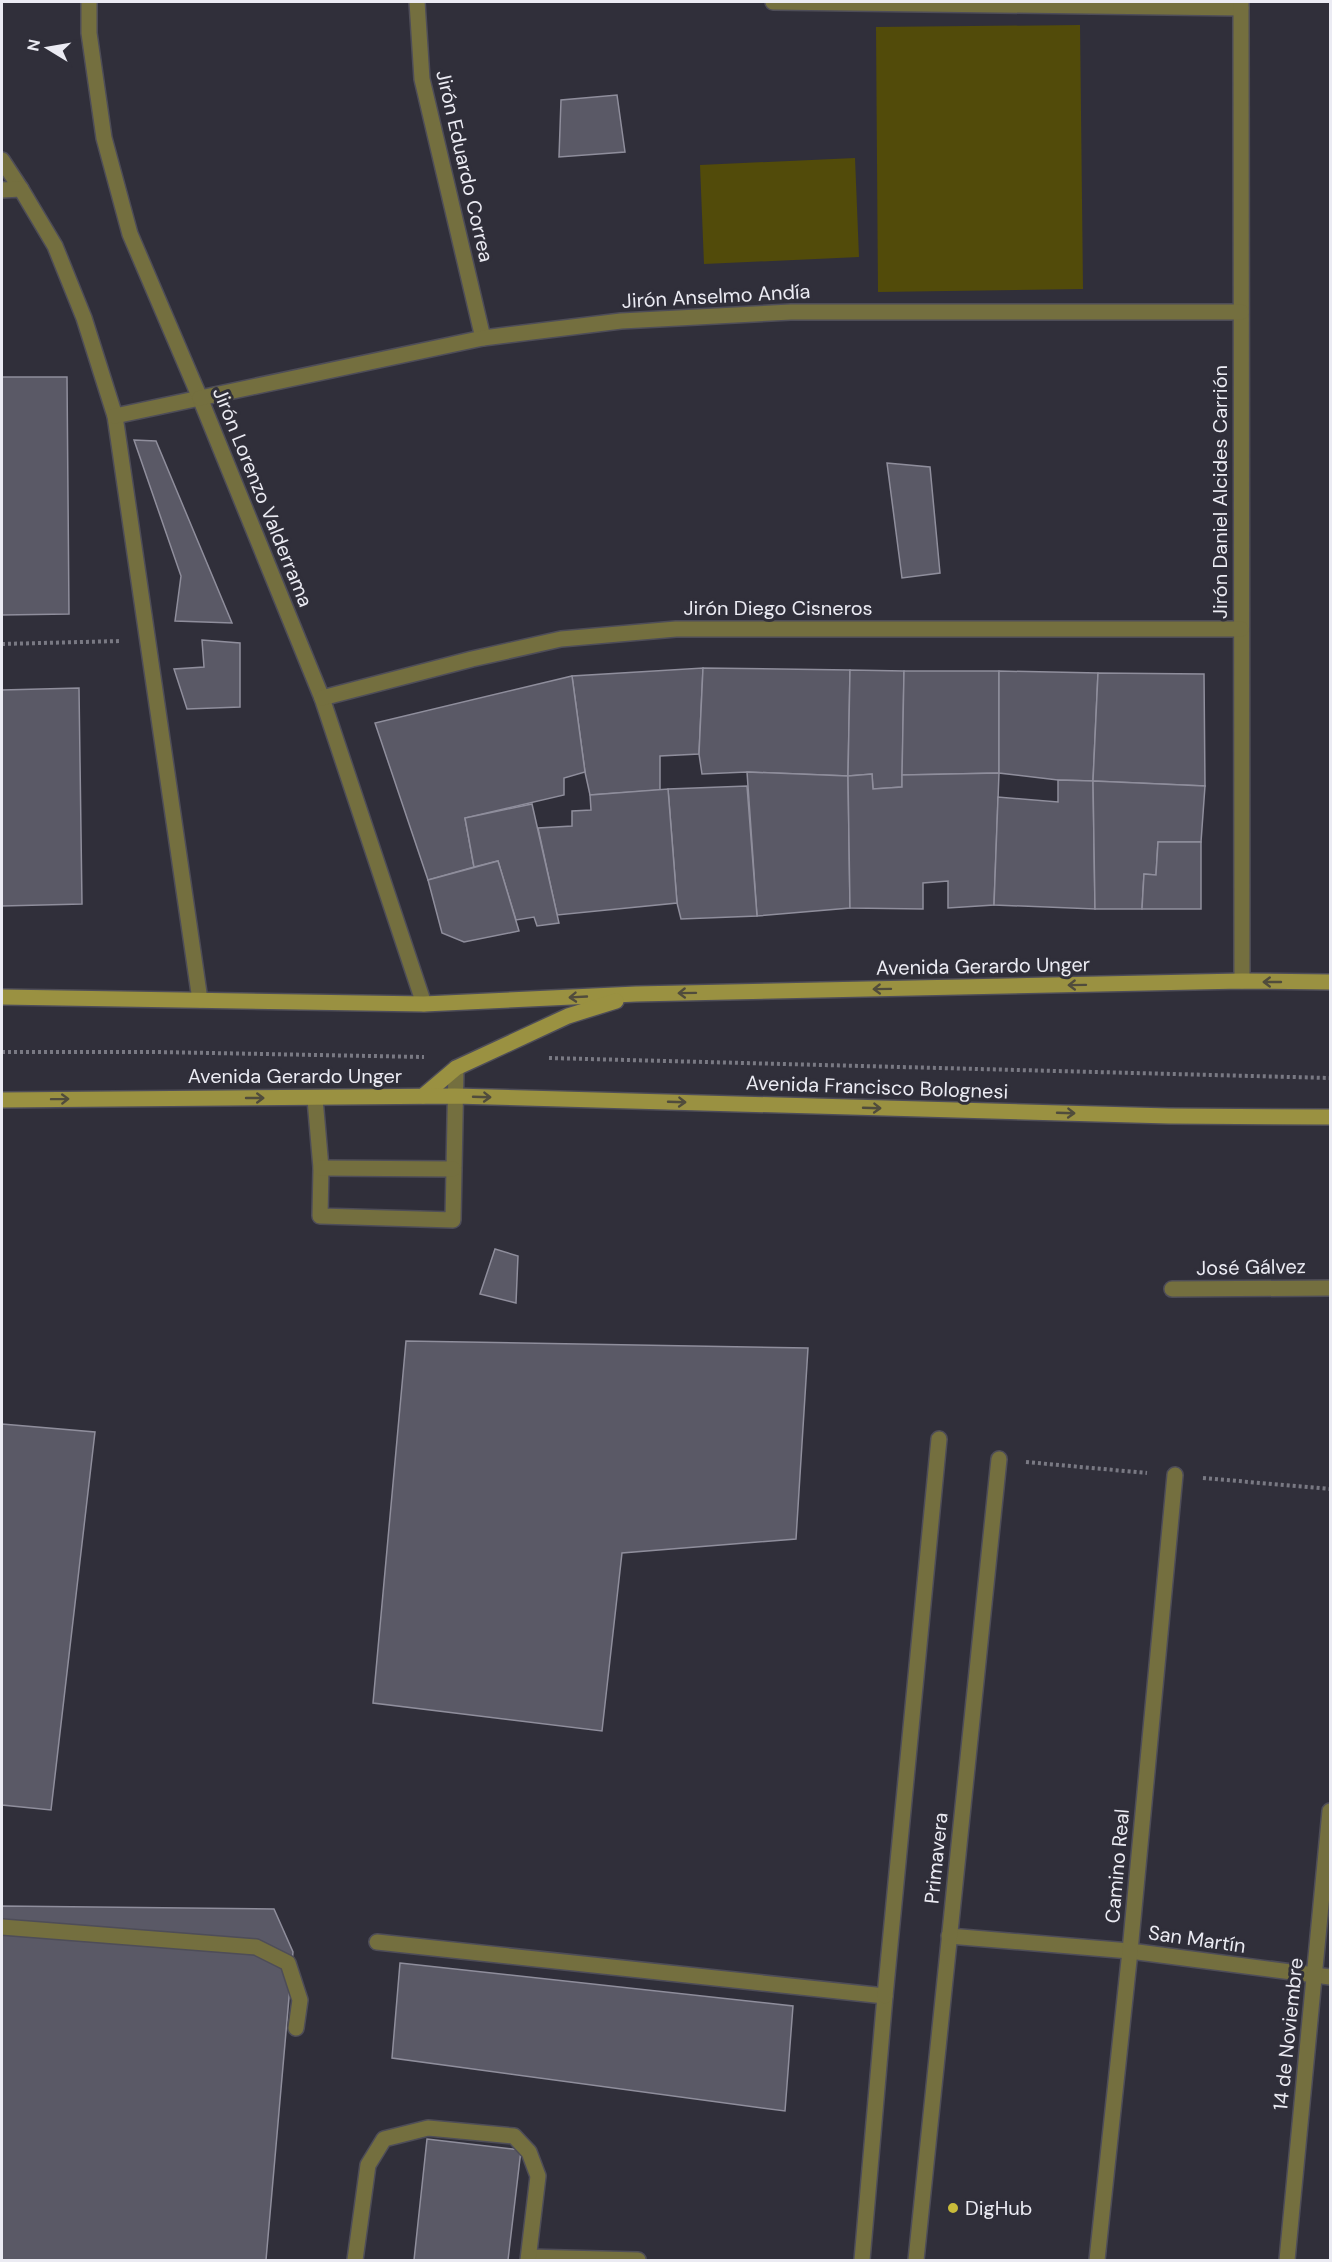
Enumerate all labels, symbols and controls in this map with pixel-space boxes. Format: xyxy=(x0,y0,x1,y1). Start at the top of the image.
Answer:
north arrow xyxy=(18,18,78,78)
text: N xyxy=(22,38,45,53)
street label: Jirón Eduardo Correa xyxy=(430,67,500,265)
street label: Jirón Anselmo Andía xyxy=(621,278,811,314)
street label: Jirón Daniel Alcides Carrión xyxy=(1207,365,1233,619)
street label: Jirón Lorenzo Valderrama xyxy=(207,383,319,611)
street label: Jirón Diego Cisneros xyxy=(683,595,873,621)
street label: Avenida Gerardo Unger xyxy=(876,951,1090,981)
one-way arrow xyxy=(1263,976,1283,988)
one-way arrow xyxy=(1068,979,1088,991)
one-way arrow xyxy=(873,983,893,995)
one-way arrow xyxy=(678,987,698,999)
one-way arrow xyxy=(568,991,588,1002)
street label: Avenida Gerardo Unger xyxy=(188,1063,402,1089)
street label: Avenida Francisco Bolognesi xyxy=(745,1069,1009,1105)
one-way arrow xyxy=(471,1091,491,1102)
one-way arrow xyxy=(244,1092,264,1104)
one-way arrow xyxy=(49,1093,69,1105)
one-way arrow xyxy=(666,1096,686,1108)
one-way arrow xyxy=(861,1102,881,1113)
one-way arrow xyxy=(1056,1108,1076,1119)
street label: José Gálvez xyxy=(1196,1253,1306,1281)
street label: Camino Real xyxy=(1099,1808,1135,1924)
street label: Primavera xyxy=(918,1811,954,1905)
street label: San Martín xyxy=(1147,1919,1247,1959)
street label: 14 de Noviembre xyxy=(1267,1956,1309,2112)
place label: DigHub xyxy=(965,2195,1032,2221)
marker: DigHub xyxy=(946,2201,960,2215)

